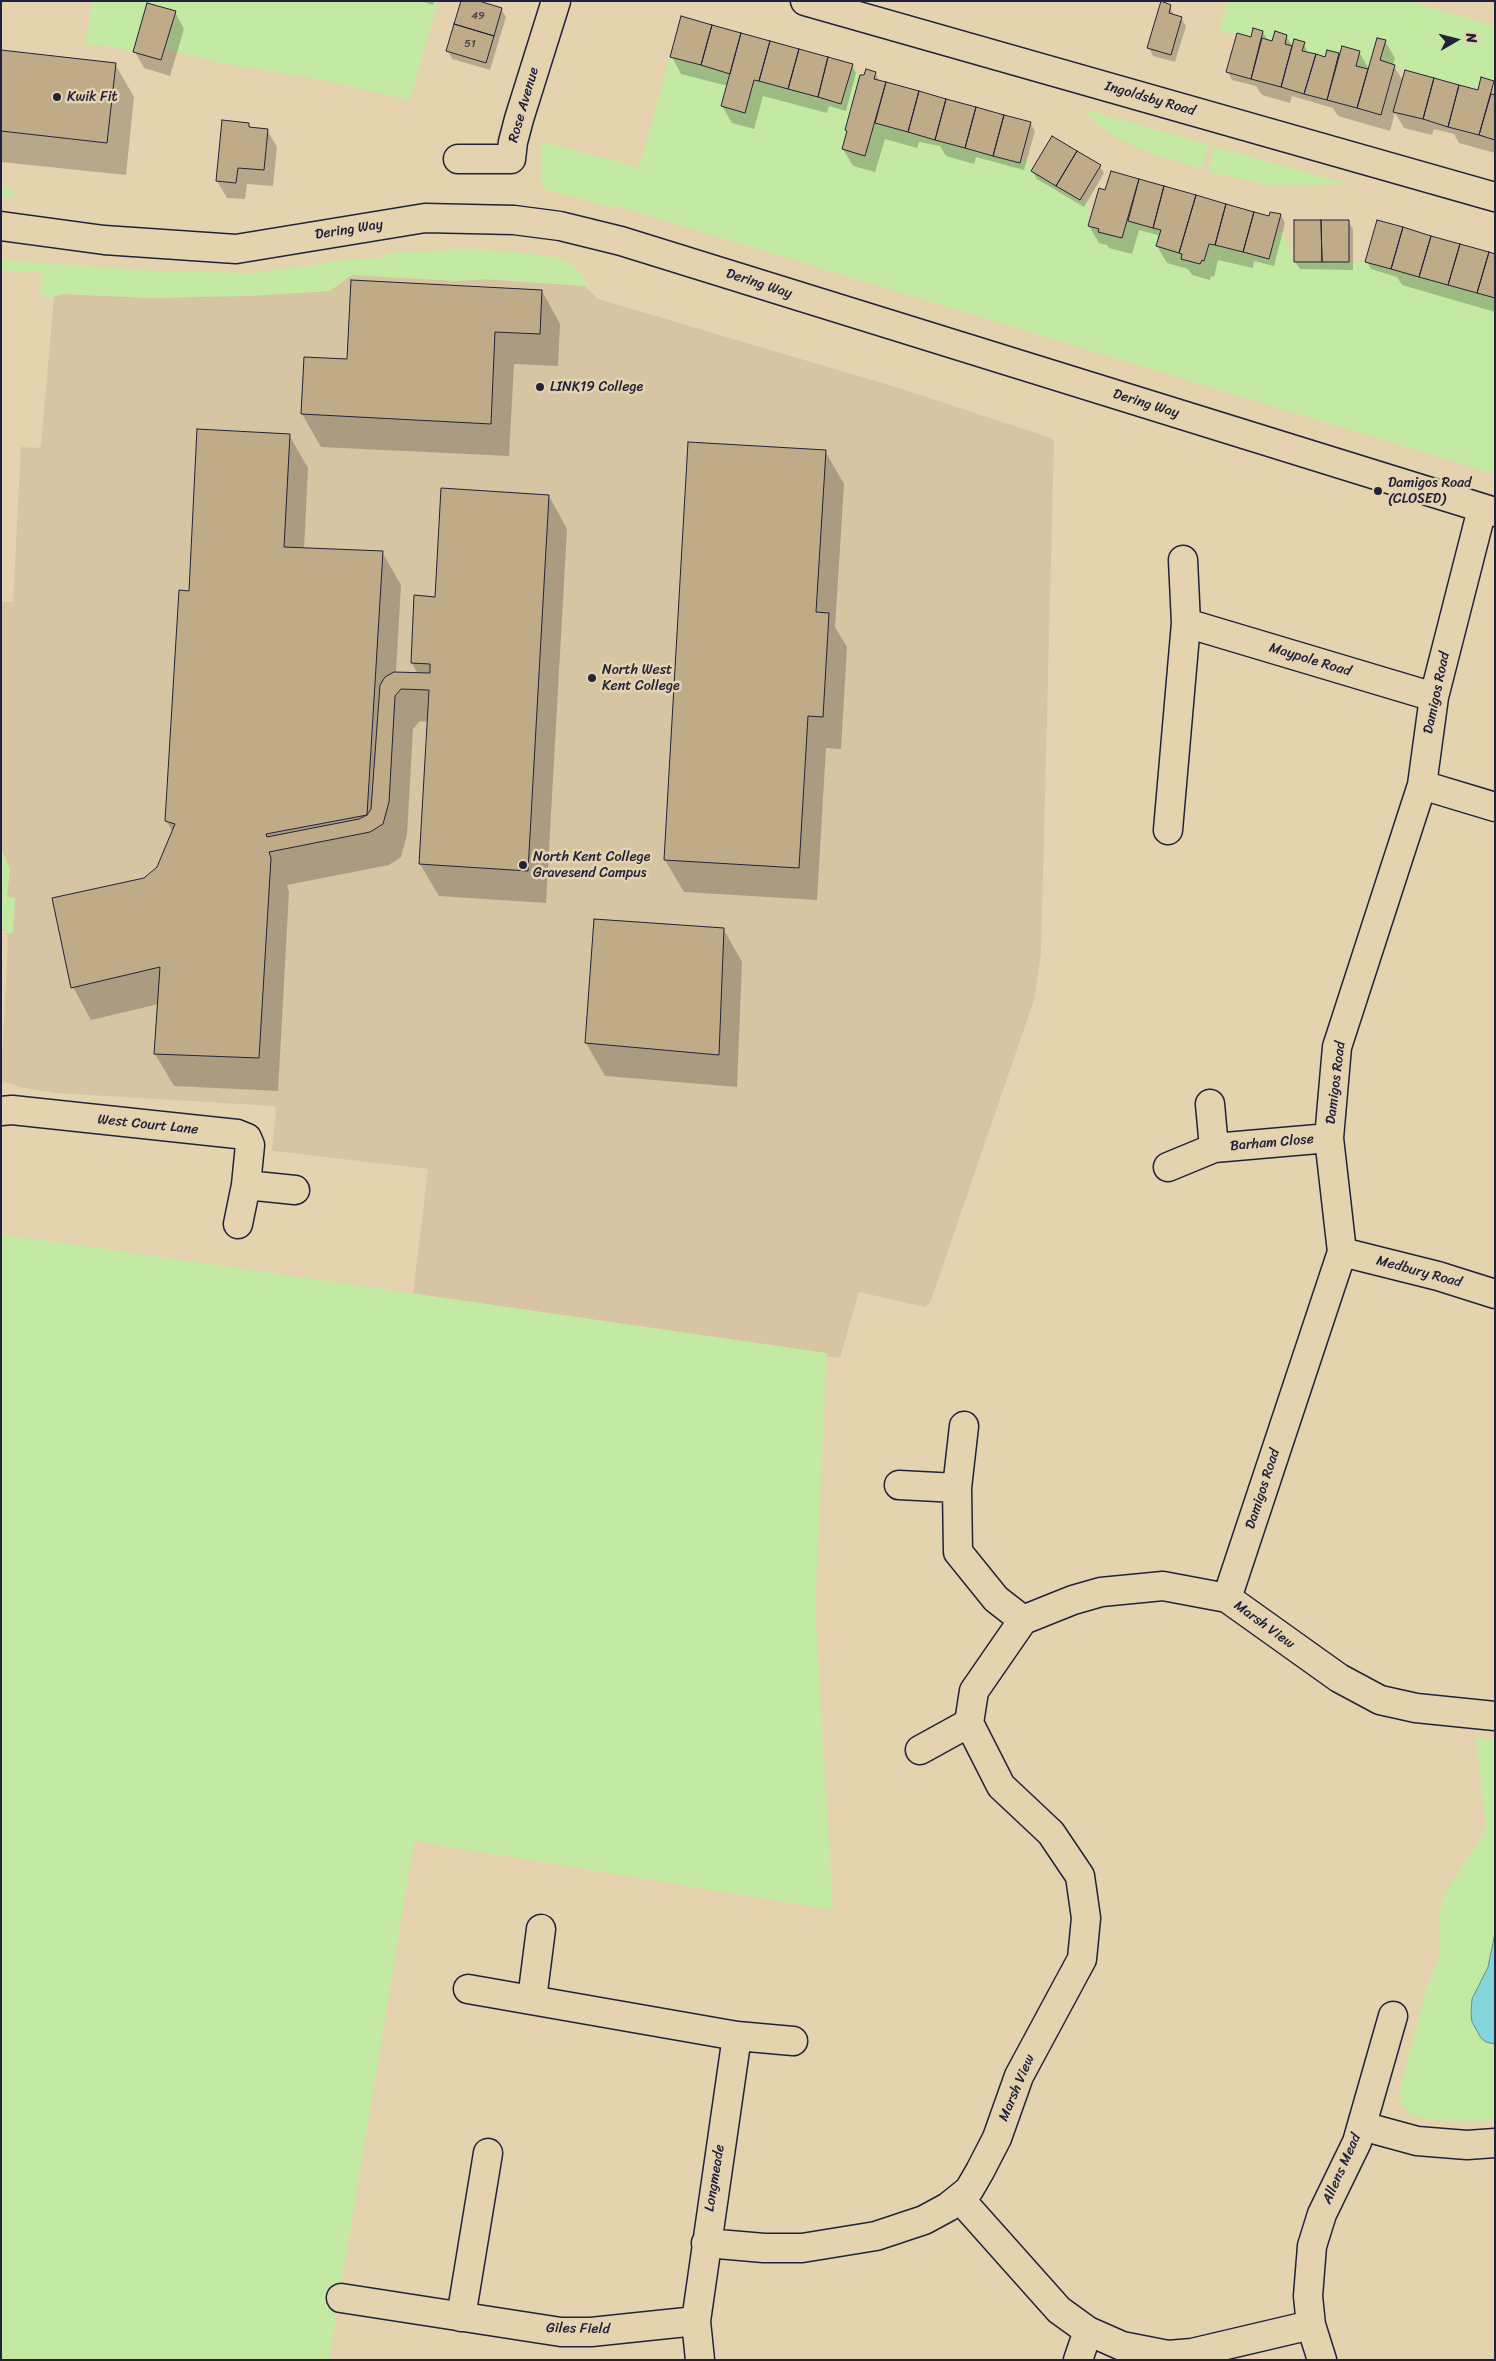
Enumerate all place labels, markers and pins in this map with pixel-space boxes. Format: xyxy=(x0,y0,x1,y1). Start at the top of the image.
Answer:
place label: Kwik Fit xyxy=(67,89,118,105)
marker: Kwik Fit xyxy=(51,91,63,103)
place label: LINK19 College xyxy=(550,379,643,395)
marker: LINK19 College xyxy=(534,381,546,393)
place label: Damigos Road (CLOSED) xyxy=(1388,475,1471,508)
marker: Damigos Road (CLOSED) xyxy=(1372,485,1384,497)
place label: North West Kent College xyxy=(602,662,680,694)
marker: North West Kent College xyxy=(586,672,598,684)
place label: North Kent College Gravesend Campus xyxy=(533,849,651,882)
marker: North Kent College Gravesend Campus xyxy=(517,859,529,871)

